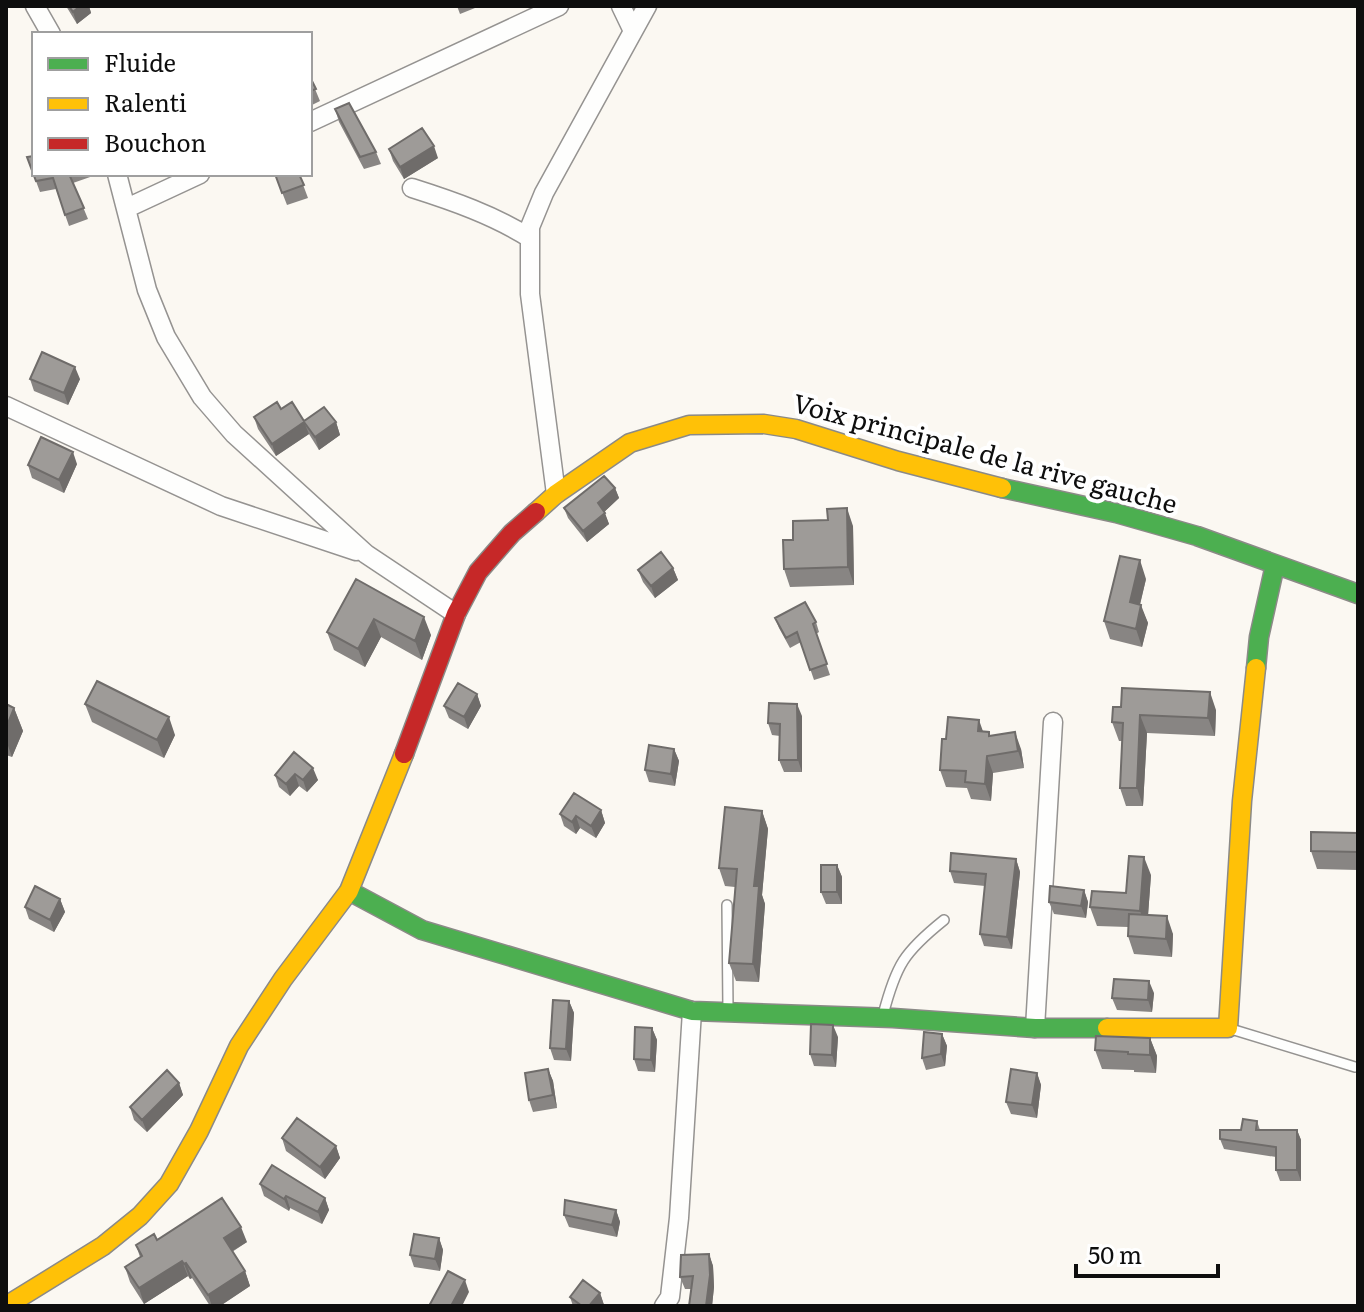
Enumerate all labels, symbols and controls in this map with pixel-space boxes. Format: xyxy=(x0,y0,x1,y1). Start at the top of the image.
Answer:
legend xyxy=(32,32,312,176)
text: Fluide xyxy=(104,44,176,79)
text: Ralenti xyxy=(104,84,187,119)
text: Bouchon xyxy=(104,124,206,159)
street label: Voix principale de la rive gauche xyxy=(789,381,1182,522)
scale bar xyxy=(1076,1228,1218,1278)
text: 50 m xyxy=(1088,1236,1142,1271)

